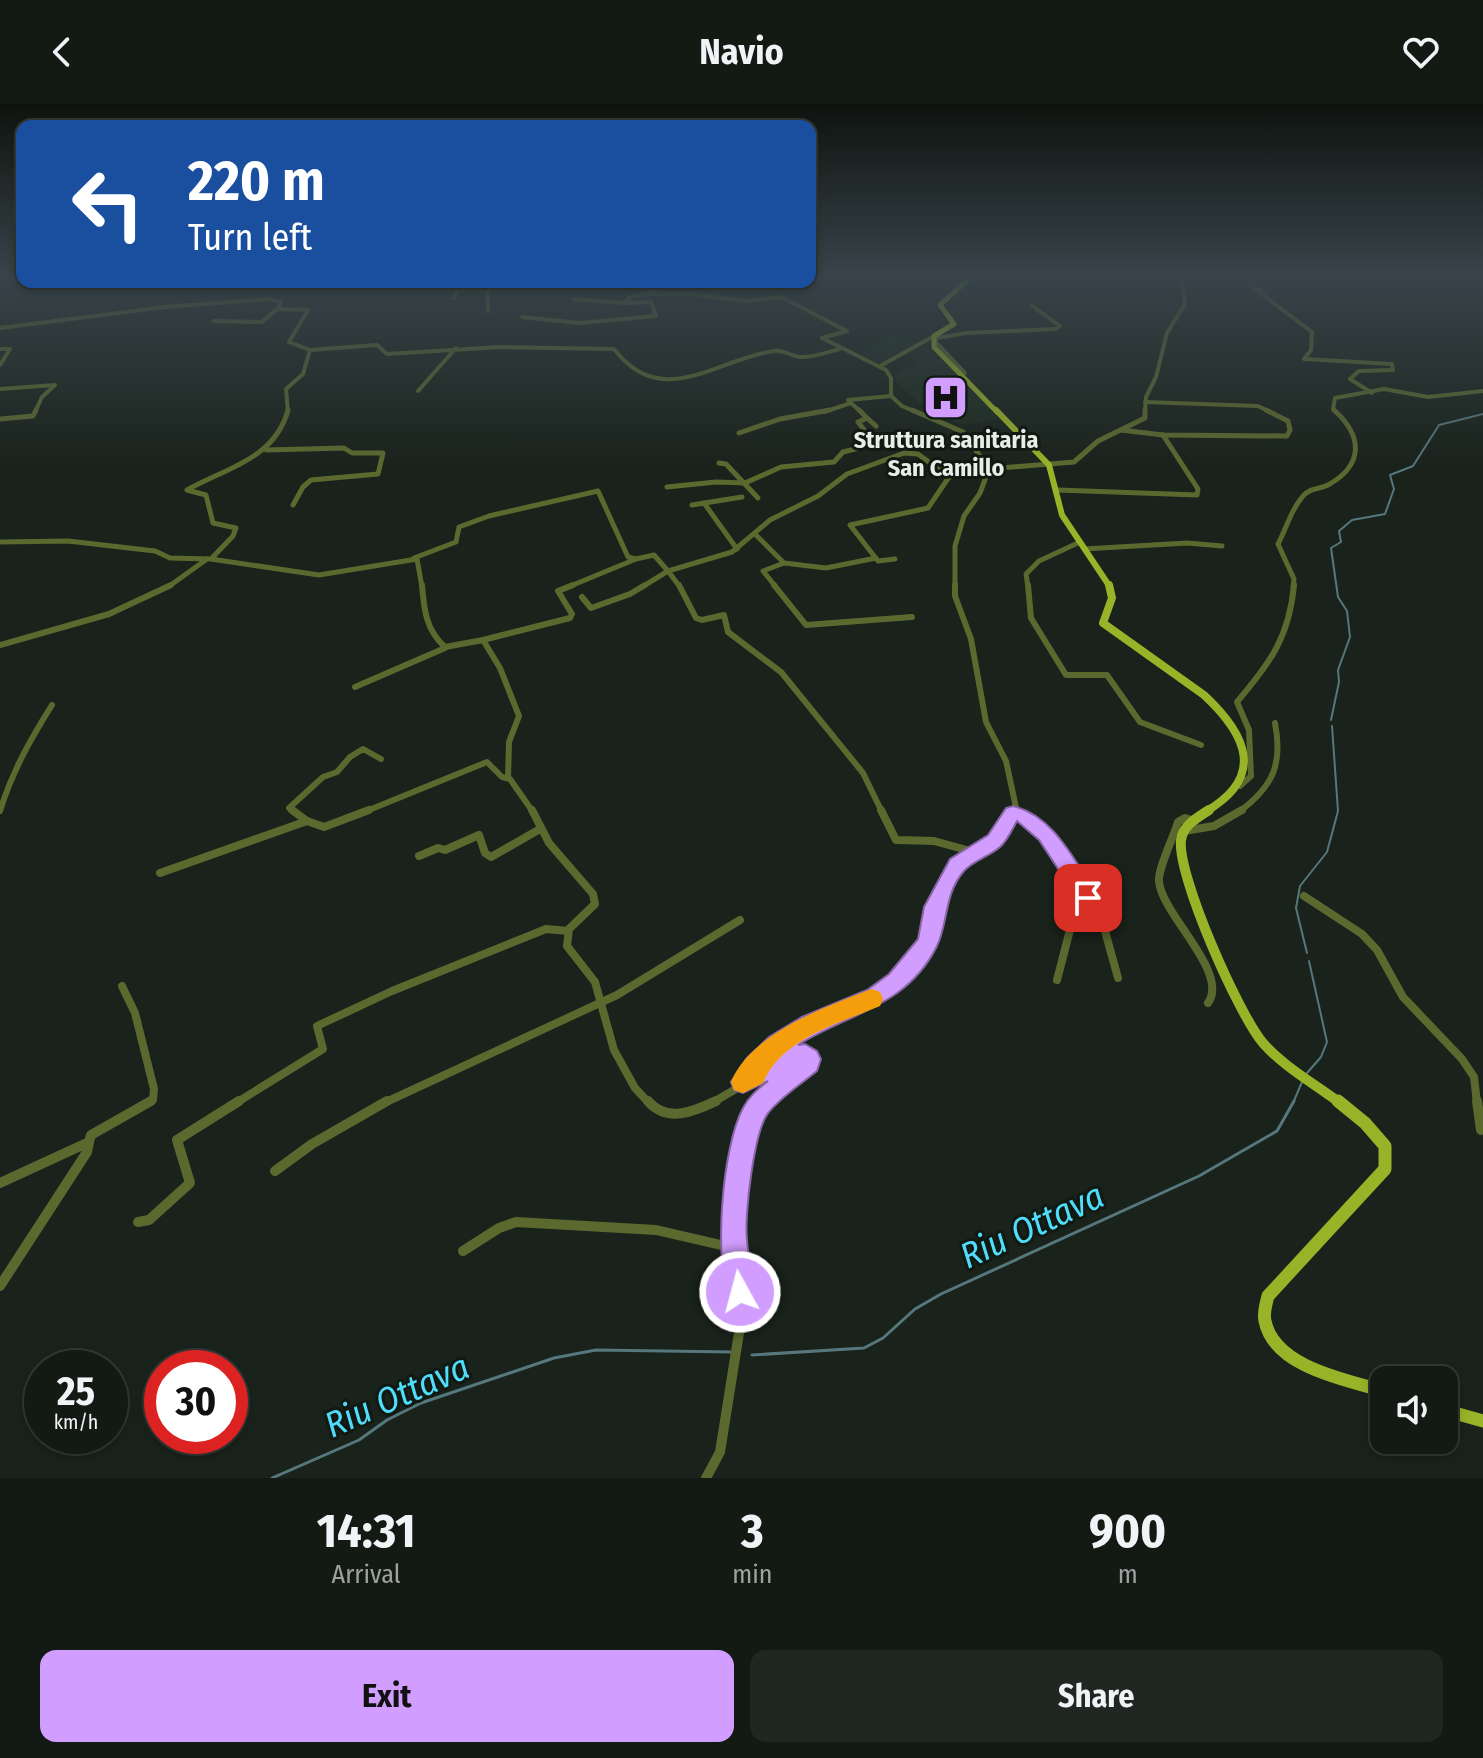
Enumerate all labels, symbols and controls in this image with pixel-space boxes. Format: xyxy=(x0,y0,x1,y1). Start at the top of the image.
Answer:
icon: back xyxy=(40,30,84,74)
text: Navio xyxy=(699,30,784,74)
icon: heart xyxy=(1399,30,1443,74)
text: 220 m xyxy=(188,148,325,215)
icon: left xyxy=(56,152,160,256)
text: Turn left xyxy=(188,216,312,260)
hospital icon: Struttura sanitaria San Camillo xyxy=(922,374,970,422)
place label: Struttura sanitaria San Camillo xyxy=(854,426,1038,482)
pin xyxy=(1054,864,1122,932)
icon: arrive xyxy=(1066,876,1110,920)
water label: Riu Ottava xyxy=(953,1174,1111,1278)
position arrow xyxy=(698,1250,782,1334)
water label: Riu Ottava xyxy=(318,1345,476,1447)
speed limit sign: 30 xyxy=(144,1350,248,1454)
map controls xyxy=(1370,1366,1458,1454)
button: sound xyxy=(1370,1366,1458,1454)
text: 25 xyxy=(57,1368,95,1416)
text: km/h xyxy=(54,1410,98,1434)
text: 14:31 xyxy=(317,1502,415,1560)
text: 3 xyxy=(741,1502,764,1560)
text: 900 xyxy=(1089,1502,1166,1560)
text: Arrival xyxy=(332,1559,401,1590)
text: min xyxy=(732,1559,772,1590)
text: m xyxy=(1118,1559,1138,1590)
button: Exit xyxy=(40,1650,734,1742)
button: Share xyxy=(750,1650,1443,1742)

